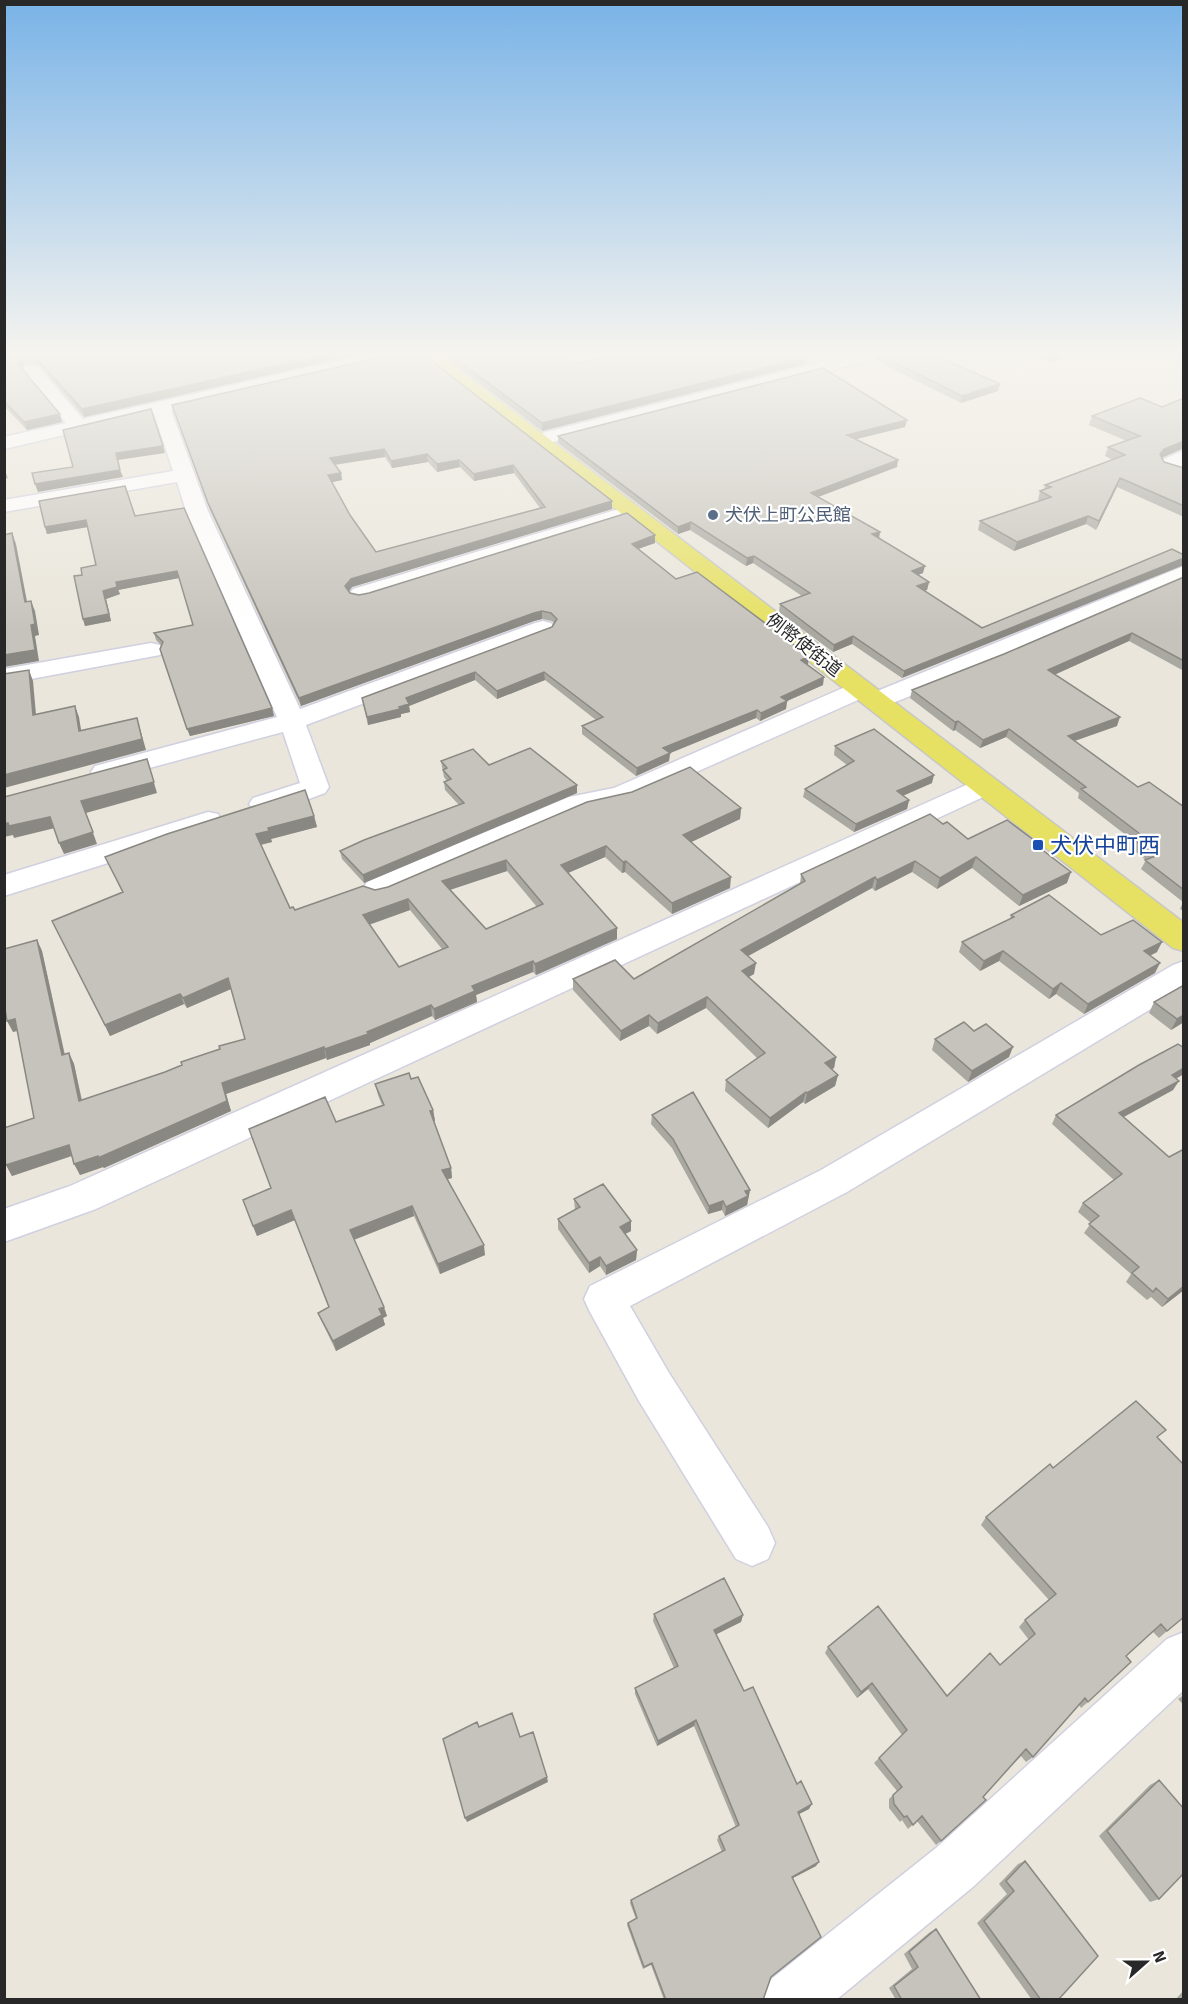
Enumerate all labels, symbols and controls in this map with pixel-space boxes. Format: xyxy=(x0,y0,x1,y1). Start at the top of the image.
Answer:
place label: 犬伏上町公民館 xyxy=(725,504,851,526)
marker: 犬伏上町公民館 xyxy=(706,508,720,522)
street label: 例幣使街道 xyxy=(762,609,846,681)
place label: 犬伏中町西 xyxy=(1050,832,1160,859)
marker: 犬伏中町西 xyxy=(1031,838,1045,852)
north arrow xyxy=(1116,1932,1176,1992)
text: N xyxy=(1148,1948,1170,1966)

